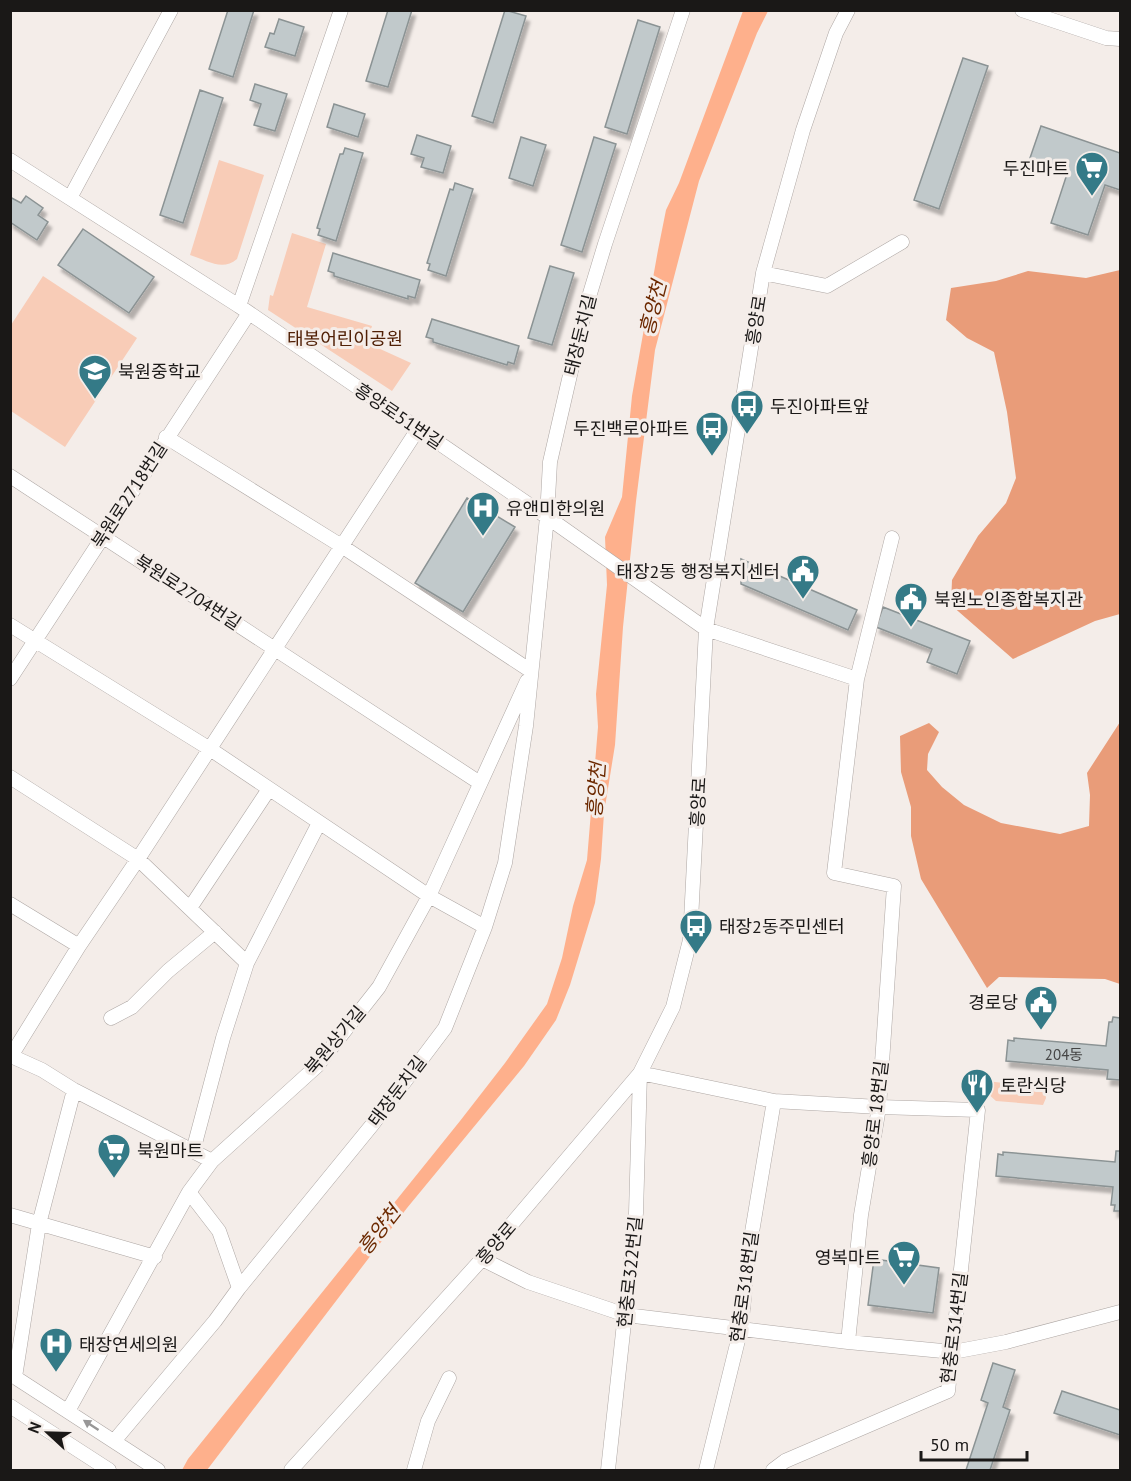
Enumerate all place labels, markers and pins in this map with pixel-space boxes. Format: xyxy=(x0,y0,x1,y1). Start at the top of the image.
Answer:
supermarket icon: 두진마트 xyxy=(1074,150,1110,197)
place label: 두진마트 xyxy=(1003,157,1069,180)
school or university icon: 북원중학교 xyxy=(77,353,113,400)
place label: 북원중학교 xyxy=(118,360,201,383)
bus stop icon: 두진아파트앞 xyxy=(729,388,765,435)
place label: 두진아파트앞 xyxy=(770,395,869,418)
bus stop icon: 두진백로아파트 xyxy=(694,410,730,457)
place label: 두진백로아파트 xyxy=(573,417,689,440)
hospital icon: 유앤미한의원 xyxy=(465,490,501,537)
place label: 유앤미한의원 xyxy=(506,497,605,520)
public building icon: 태장2동 행정복지센터 xyxy=(785,553,821,600)
place label: 태장2동 행정복지센터 xyxy=(616,560,780,583)
public building icon: 북원노인종합복지관 xyxy=(893,581,929,628)
place label: 북원노인종합복지관 xyxy=(934,588,1083,611)
bus stop icon: 태장2동주민센터 xyxy=(678,908,714,955)
place label: 태장2동주민센터 xyxy=(719,915,845,938)
public building icon: 경로당 xyxy=(1023,984,1059,1031)
place label: 경로당 xyxy=(968,991,1018,1014)
restaurant icon: 토란식당 xyxy=(959,1067,995,1114)
place label: 토란식당 xyxy=(1000,1074,1066,1097)
supermarket icon: 북원마트 xyxy=(96,1132,132,1179)
place label: 북원마트 xyxy=(137,1139,203,1162)
supermarket icon: 영복마트 xyxy=(886,1239,922,1286)
place label: 영복마트 xyxy=(815,1246,881,1269)
hospital icon: 태장연세의원 xyxy=(38,1326,74,1373)
place label: 태장연세의원 xyxy=(79,1333,178,1356)

